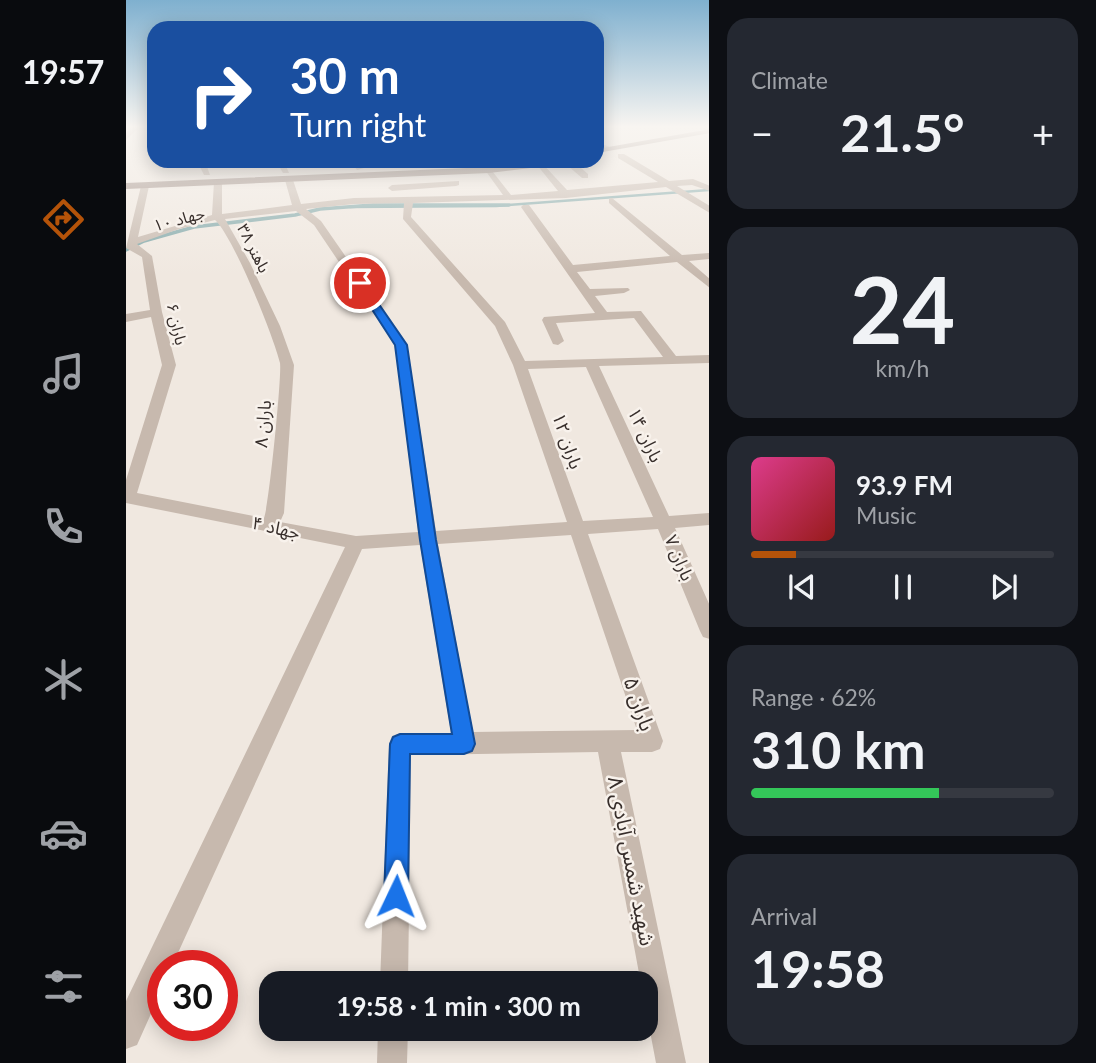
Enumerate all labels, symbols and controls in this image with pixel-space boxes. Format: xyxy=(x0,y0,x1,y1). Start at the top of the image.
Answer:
text: 30 m xyxy=(290,46,400,104)
icon: right xyxy=(175,49,266,140)
text: 19:57 xyxy=(22,52,104,91)
text: Climate xyxy=(751,66,828,94)
text: 21.5° xyxy=(840,101,965,163)
text: Turn right xyxy=(290,105,426,144)
text: − xyxy=(751,110,773,156)
text: + xyxy=(1032,110,1054,156)
icon: directions xyxy=(39,195,88,244)
street label: جهاد ۱۰ xyxy=(151,203,207,235)
street label: باهنر ۳۸ xyxy=(233,220,275,276)
pin xyxy=(330,253,390,313)
text: 24 xyxy=(850,254,955,363)
icon: arrive xyxy=(341,264,379,302)
street label: باران ۶ xyxy=(162,301,192,347)
icon: music xyxy=(39,349,88,398)
text: km/h xyxy=(876,354,929,382)
street label: باران ۸ xyxy=(249,399,276,449)
street label: باران ۱۴ xyxy=(623,404,668,466)
street label: باران ۱۲ xyxy=(547,410,588,472)
text: 93.9 FM xyxy=(856,469,953,501)
text: Music xyxy=(856,501,916,529)
icon: phone xyxy=(39,502,88,551)
street label: جهاد ۴ xyxy=(250,511,302,543)
street label: باران ۷ xyxy=(660,531,699,584)
icon: previous xyxy=(783,568,821,606)
icon: pause xyxy=(884,568,922,606)
icon: next xyxy=(985,568,1023,606)
icon: climate xyxy=(39,655,88,704)
street label: باران ۵ xyxy=(619,673,661,734)
text: Range · 62% xyxy=(751,683,876,711)
text: 310 km xyxy=(751,718,925,780)
street label: شهید شمس آبادی ۸ xyxy=(603,774,661,948)
icon: car xyxy=(39,809,88,858)
position arrow xyxy=(359,859,433,933)
text: Arrival xyxy=(751,902,817,930)
text: 19:58 xyxy=(751,937,885,999)
speed limit sign: 30 xyxy=(147,950,238,1041)
icon: filters xyxy=(39,962,88,1011)
text: 19:58 · 1 min · 300 m xyxy=(336,990,581,1022)

